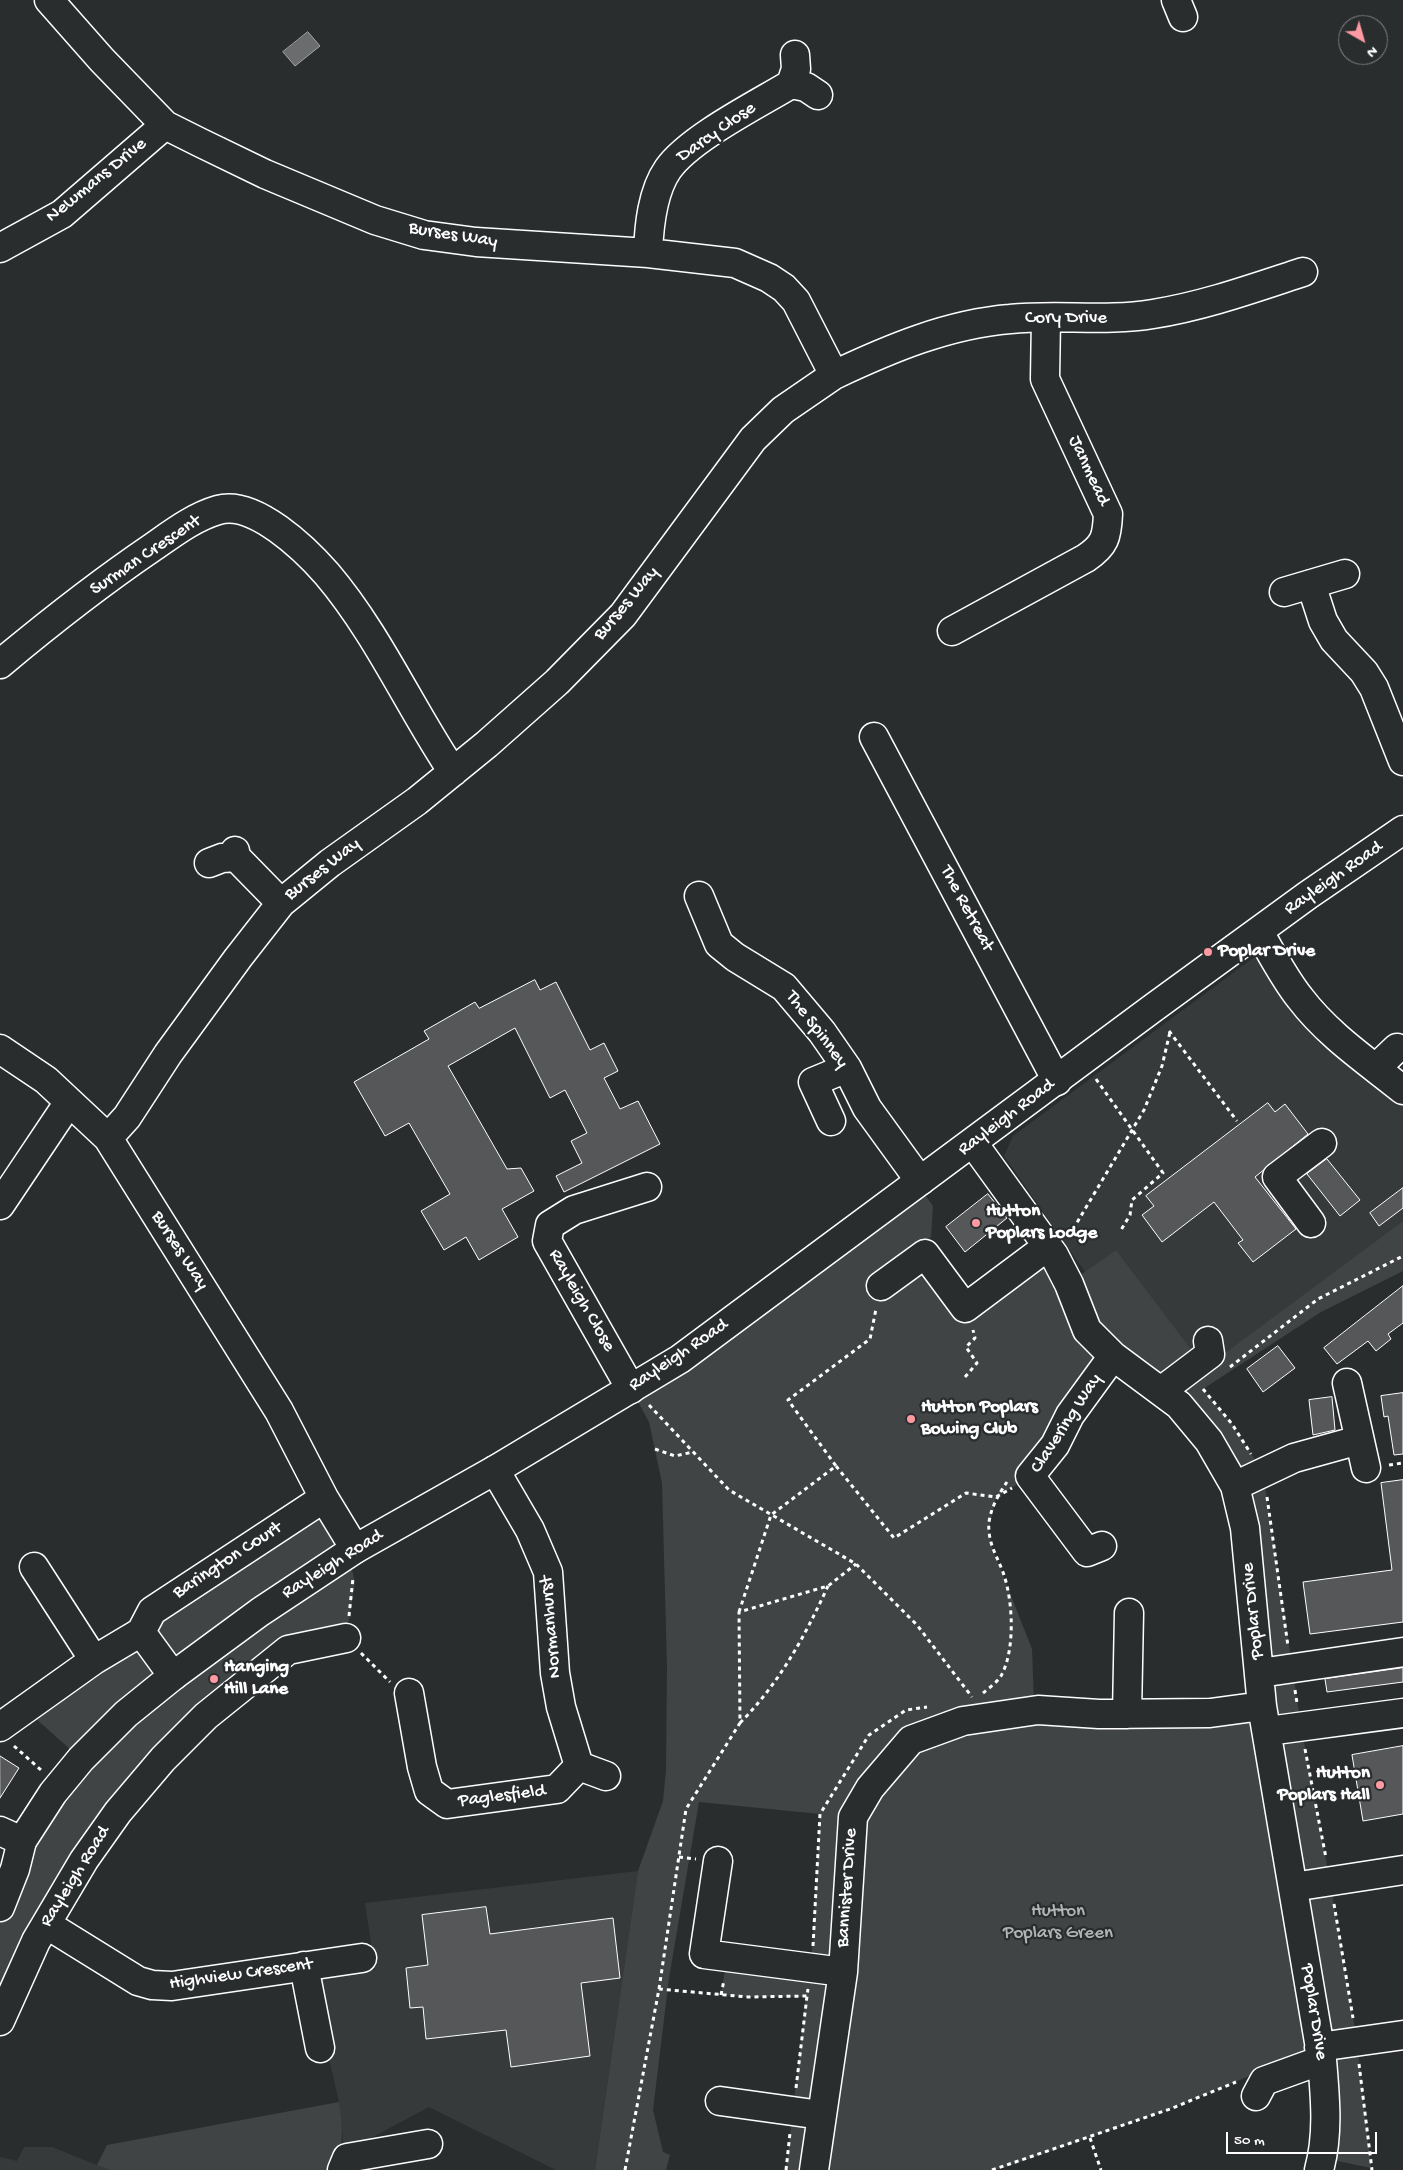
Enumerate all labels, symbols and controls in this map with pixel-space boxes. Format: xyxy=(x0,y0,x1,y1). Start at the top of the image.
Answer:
north arrow xyxy=(1338,15,1388,65)
text: N xyxy=(1363,42,1381,61)
street label: Darcy Close xyxy=(673,98,761,168)
street label: Newmans Drive xyxy=(42,133,152,229)
street label: Burses Way xyxy=(407,218,499,254)
street label: Cory Drive xyxy=(1025,308,1107,330)
street label: Janmead xyxy=(1062,432,1114,510)
street label: Surman Crescent xyxy=(86,511,206,601)
street label: Burses Way xyxy=(589,562,665,646)
street label: Burses Way xyxy=(281,833,365,907)
street label: Rayleigh Road xyxy=(1280,837,1388,921)
street label: The Retreat xyxy=(934,862,998,956)
place label: Poplar Drive xyxy=(1218,941,1315,963)
marker: Poplar Drive xyxy=(1202,946,1214,958)
street label: The Spinney xyxy=(779,987,853,1073)
street label: Rayleigh Road xyxy=(954,1074,1060,1162)
place label: Hutton Poplars Lodge xyxy=(986,1201,1097,1245)
street label: Burses Way xyxy=(145,1207,213,1295)
marker: Hutton Poplars Lodge xyxy=(970,1217,982,1229)
street label: Rayleigh Close xyxy=(542,1246,620,1356)
street label: Rayleigh Road xyxy=(625,1314,733,1398)
street label: Clavering Way xyxy=(1026,1370,1108,1478)
place label: Hutton Poplars Bowing Club xyxy=(921,1397,1038,1441)
marker: Hutton Poplars Bowing Club xyxy=(905,1413,917,1425)
street label: Barington Court xyxy=(169,1517,287,1605)
street label: Rayleigh Road xyxy=(278,1525,388,1605)
street label: Poplar Drive xyxy=(1238,1562,1270,1660)
street label: Normanhurst xyxy=(536,1575,568,1679)
place label: Hanging Hill Lane xyxy=(224,1657,289,1701)
marker: Hanging Hill Lane xyxy=(208,1673,220,1685)
place label: Hutton Poplars Hall xyxy=(1278,1763,1370,1807)
marker: Hutton Poplars Hall xyxy=(1374,1779,1386,1791)
street label: Paglesfield xyxy=(457,1780,547,1814)
street label: Rayleigh Road xyxy=(36,1822,116,1932)
street label: Bannister Drive xyxy=(832,1828,864,1948)
park label: Hutton Poplars Green xyxy=(1003,1901,1113,1945)
street label: Highview Crescent xyxy=(168,1954,314,1996)
street label: Poplar Drive xyxy=(1294,1962,1332,2062)
scale bar xyxy=(1228,2122,1379,2154)
text: 50 m xyxy=(1234,2132,1265,2150)

